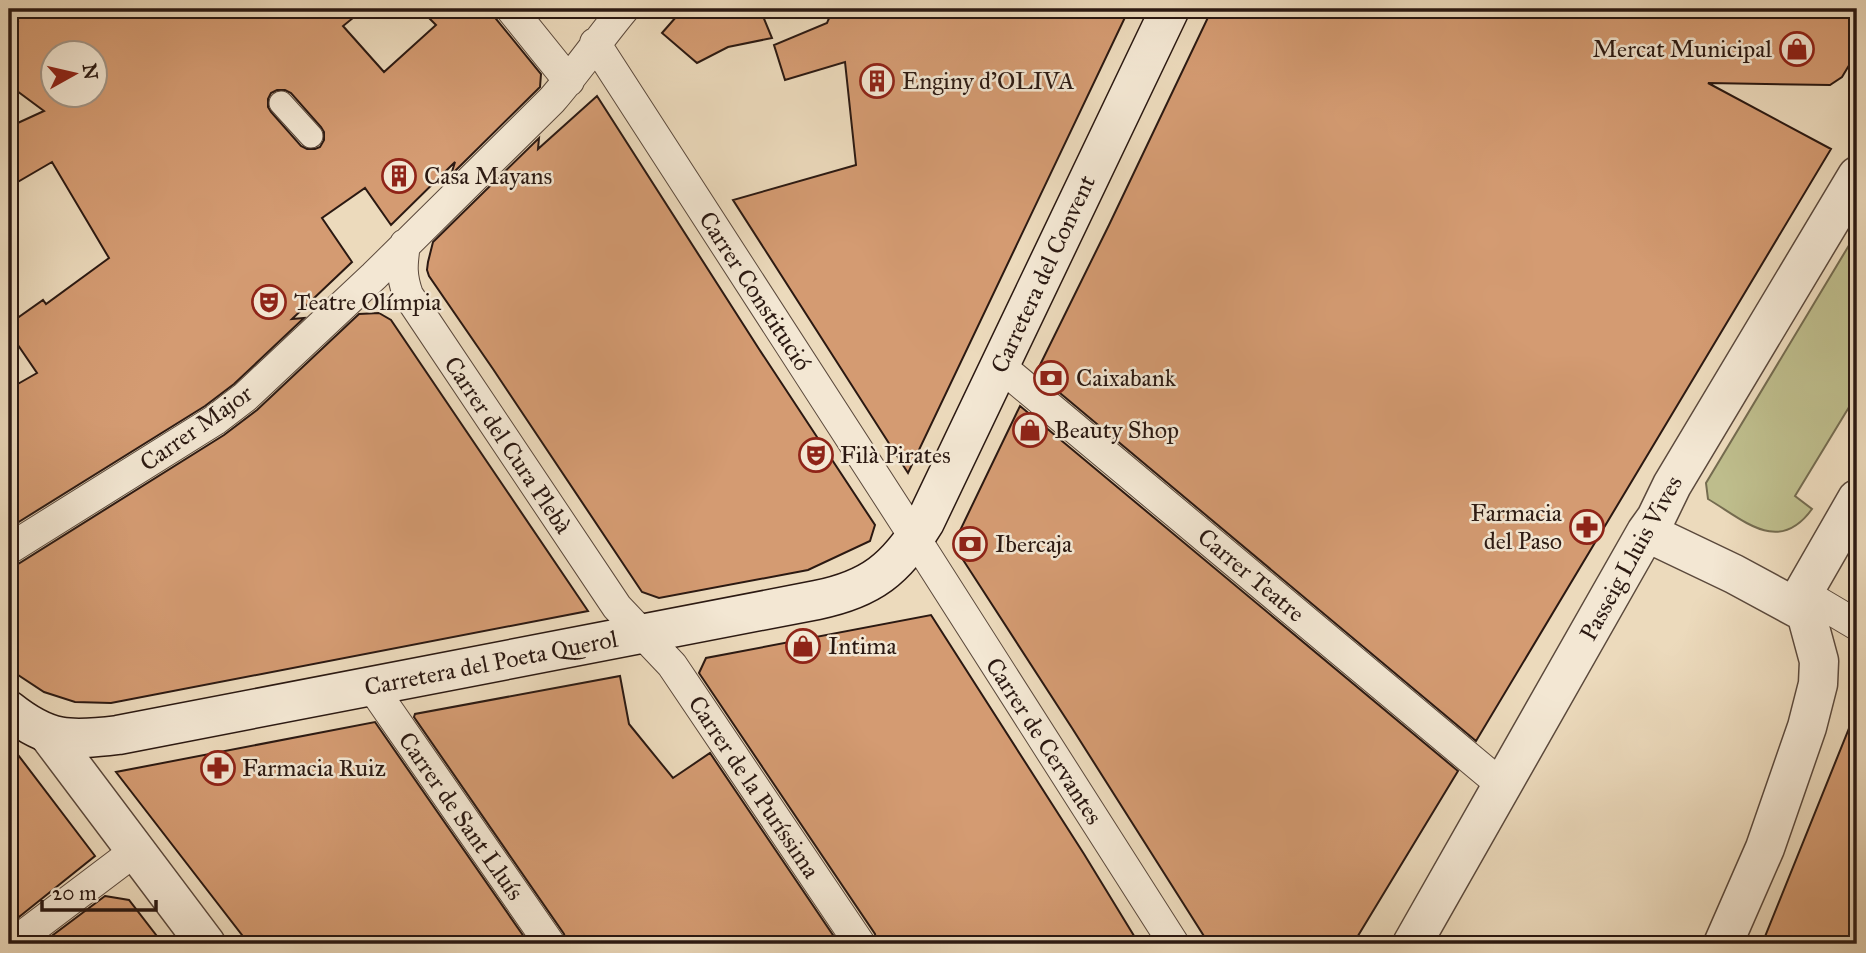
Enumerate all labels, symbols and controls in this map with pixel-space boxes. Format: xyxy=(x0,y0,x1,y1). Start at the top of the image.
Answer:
shop icon: Mercat Municipal xyxy=(1778,30,1816,68)
place label: Mercat Municipal xyxy=(1593,34,1773,64)
north arrow xyxy=(38,38,108,108)
text: N xyxy=(78,62,103,81)
building icon: Enginy d'OLIVA xyxy=(858,62,896,100)
place label: Enginy d'OLIVA xyxy=(902,66,1074,96)
building icon: Casa Mayans xyxy=(380,157,418,195)
place label: Casa Mayans xyxy=(424,161,552,191)
street label: Carretera del Convent xyxy=(984,170,1102,378)
street label: Carrer Constitució xyxy=(692,206,818,376)
theatre icon: Teatre Olímpia xyxy=(250,283,288,321)
place label: Teatre Olímpia xyxy=(294,287,442,317)
street label: Carrer del Cura Plebà xyxy=(438,351,579,540)
bank icon: Caixabank xyxy=(1032,359,1070,397)
place label: Caixabank xyxy=(1076,363,1177,393)
street label: Carrer Major xyxy=(134,378,258,478)
shop icon: Beauty Shop xyxy=(1011,411,1049,449)
place label: Beauty Shop xyxy=(1054,415,1179,445)
theatre icon: Filà Pirates xyxy=(797,436,835,474)
place label: Filà Pirates xyxy=(840,440,951,470)
street label: Passeig Lluis Vives xyxy=(1573,470,1689,646)
place label: Farmacia del Paso xyxy=(1471,498,1563,556)
pharmacy icon: Farmacia del Paso xyxy=(1568,508,1606,546)
street label: Carrer Teatre xyxy=(1191,522,1311,628)
bank icon: Ibercaja xyxy=(951,525,989,563)
place label: Ibercaja xyxy=(995,529,1073,559)
street label: Carretera del Poeta Querol xyxy=(362,624,621,702)
shop icon: Intima xyxy=(784,627,822,665)
place label: Intima xyxy=(828,631,897,661)
street label: Carrer de Cervantes xyxy=(979,652,1109,830)
street label: Carrer de la Puríssima xyxy=(682,690,827,885)
street label: Carrer de Sant Lluís xyxy=(392,726,530,906)
pharmacy icon: Farmacia Ruiz xyxy=(199,749,237,787)
place label: Farmacia Ruiz xyxy=(242,753,386,783)
scale bar xyxy=(42,869,156,913)
text: 20 m xyxy=(52,880,97,906)

